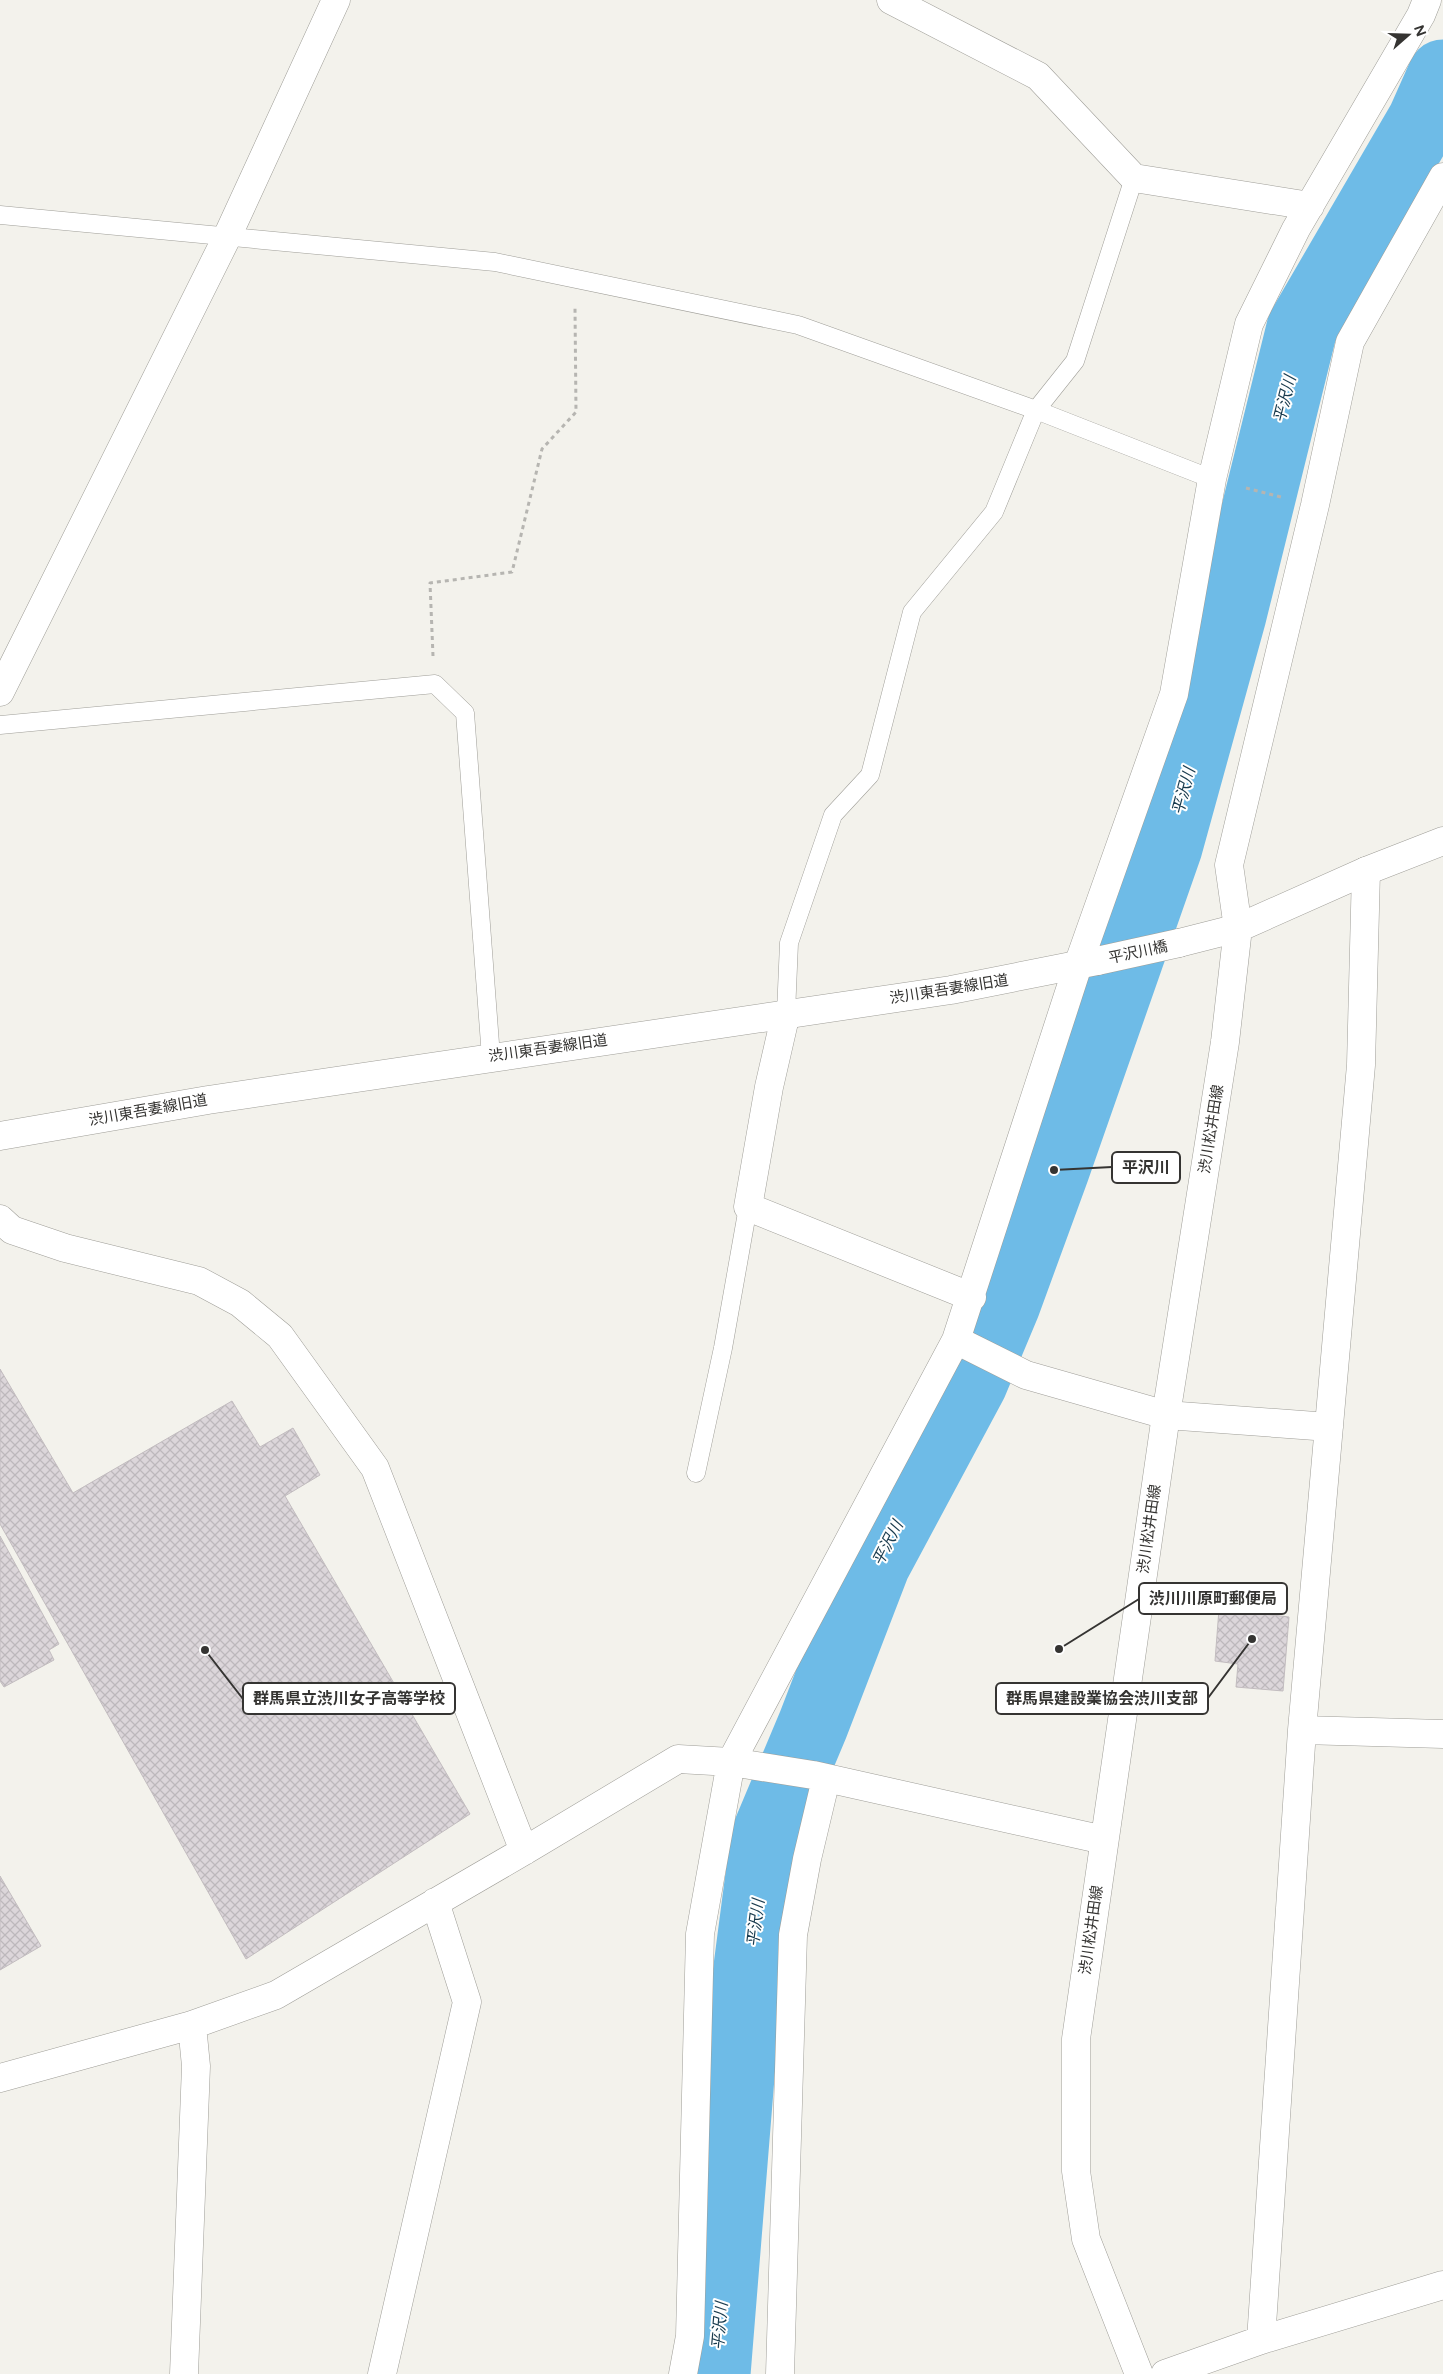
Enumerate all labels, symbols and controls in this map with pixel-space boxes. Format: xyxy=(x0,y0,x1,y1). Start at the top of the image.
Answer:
north arrow xyxy=(1383,10,1433,60)
text: N xyxy=(1410,23,1430,39)
water label: 平沢川 xyxy=(1269,372,1300,425)
water label: 平沢川 xyxy=(1168,764,1199,817)
street label: 平沢川橋 xyxy=(1107,937,1169,967)
street label: 渋川東吾妻線旧道 xyxy=(888,971,1010,1007)
street label: 渋川東吾妻線旧道 xyxy=(487,1031,609,1065)
street label: 渋川松井田線 xyxy=(1195,1083,1227,1175)
street label: 渋川東吾妻線旧道 xyxy=(87,1091,209,1129)
callout: 平沢川 xyxy=(1112,1152,1180,1183)
text: 平沢川 xyxy=(1122,1158,1170,1177)
street label: 渋川松井田線 xyxy=(1134,1483,1164,1575)
water label: 平沢川 xyxy=(868,1516,908,1569)
callout: 渋川川原町郵便局 xyxy=(1139,1583,1287,1614)
text: 渋川川原町郵便局 xyxy=(1149,1589,1277,1608)
callout: 群馬県立渋川女子高等学校 xyxy=(243,1683,455,1714)
callout: 群馬県建設業協会渋川支部 xyxy=(996,1683,1208,1714)
text: 群馬県立渋川女子高等学校 xyxy=(253,1689,445,1708)
text: 群馬県建設業協会渋川支部 xyxy=(1006,1689,1198,1708)
street label: 渋川松井田線 xyxy=(1076,1884,1106,1976)
water label: 平沢川 xyxy=(743,1896,768,1948)
water label: 平沢川 xyxy=(708,2299,731,2351)

